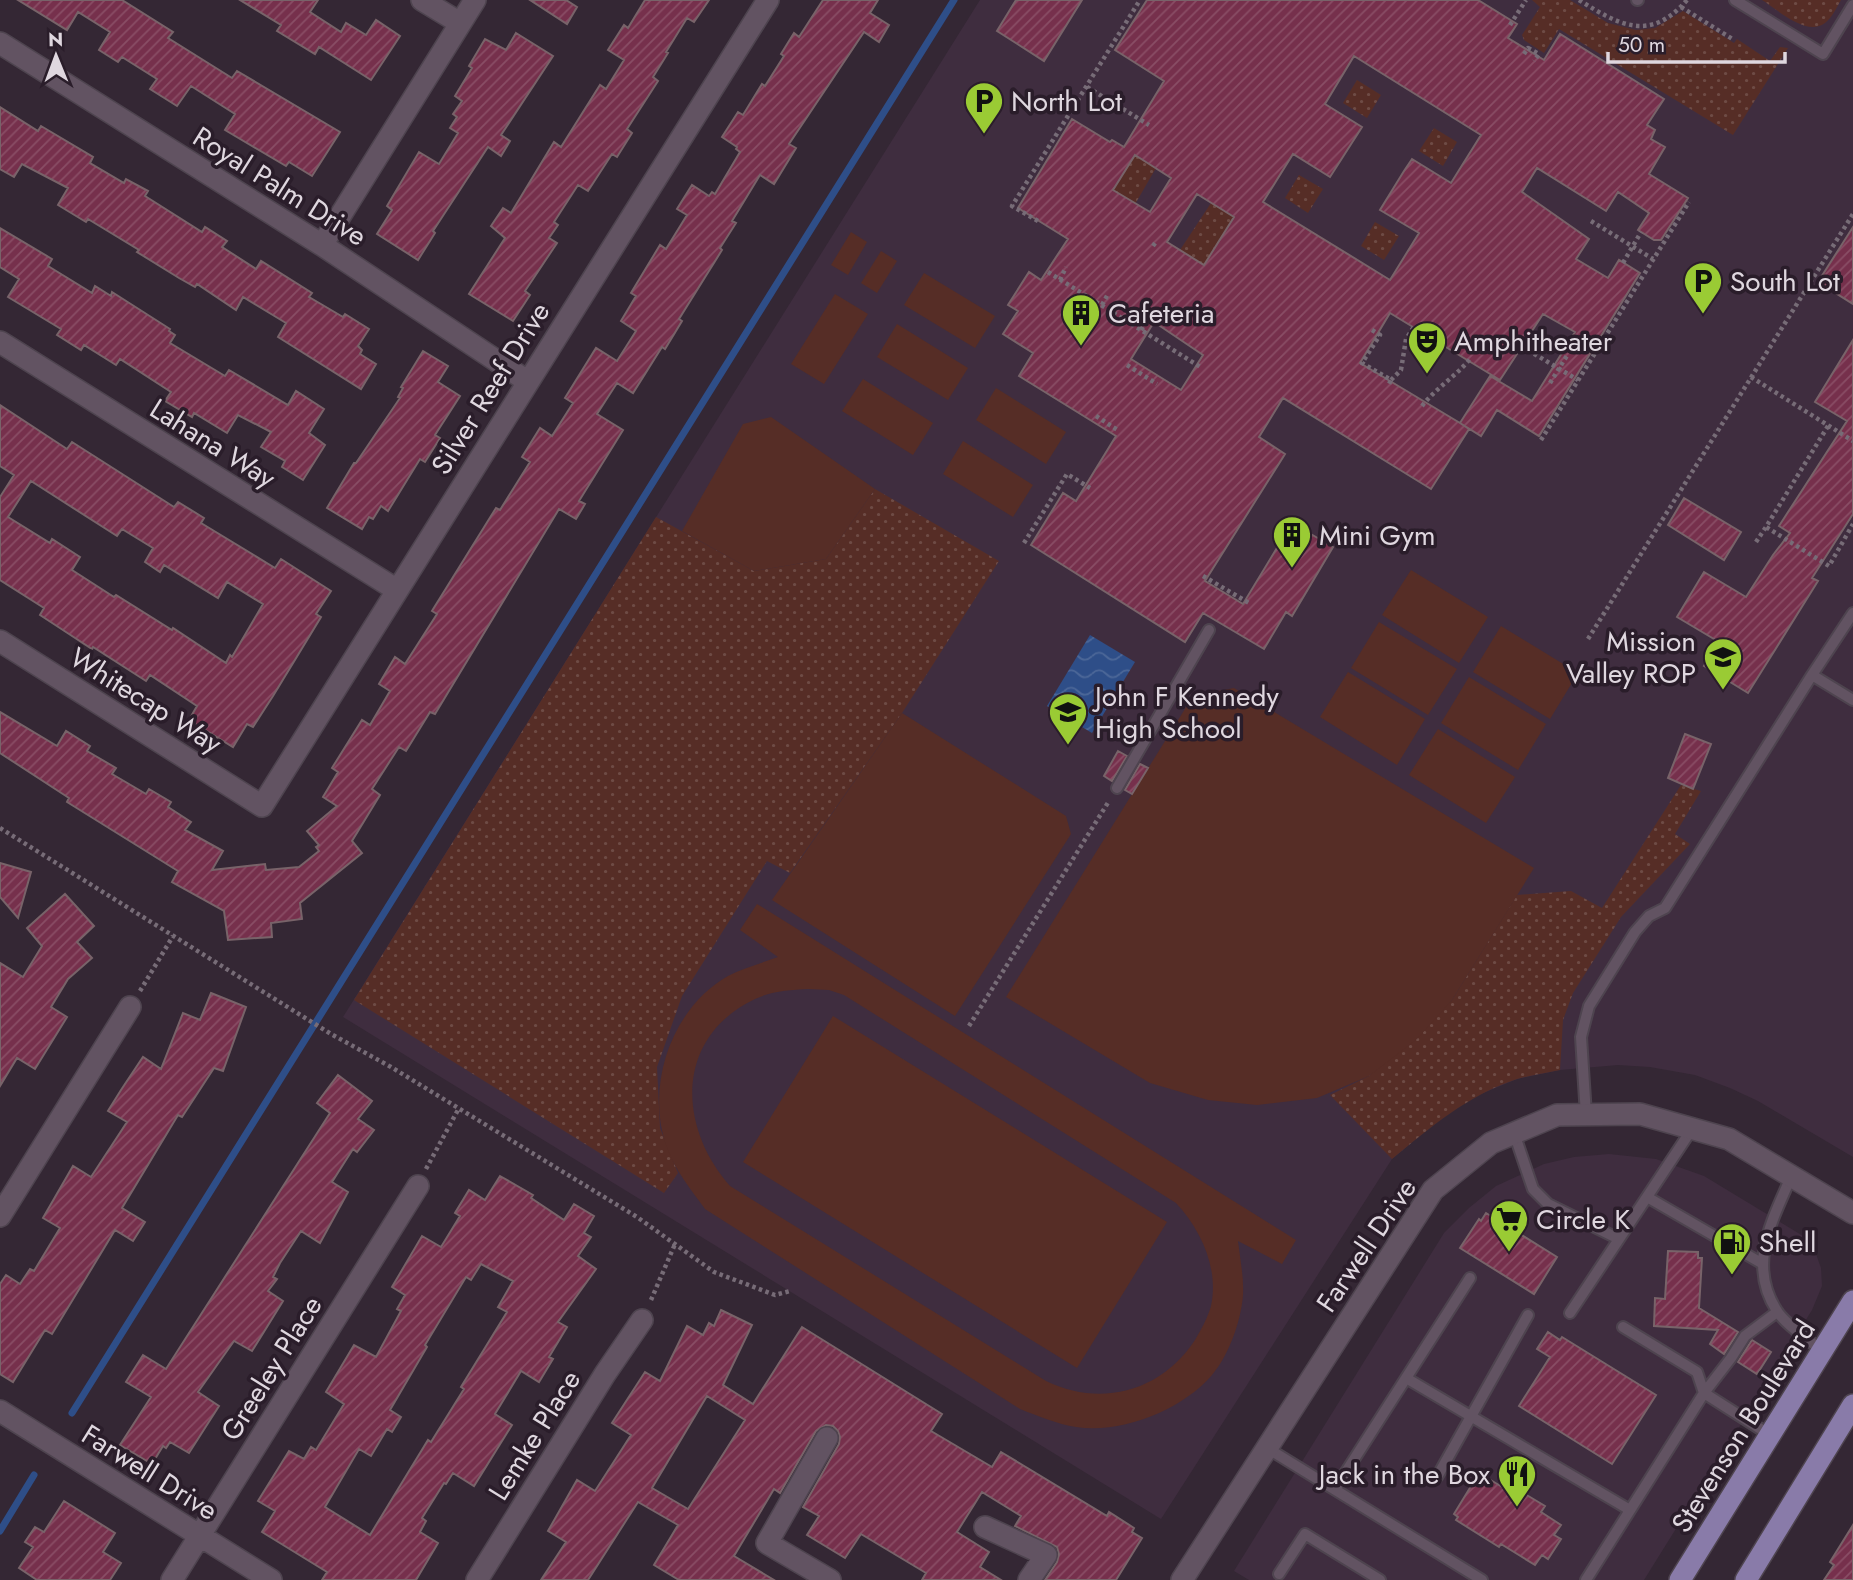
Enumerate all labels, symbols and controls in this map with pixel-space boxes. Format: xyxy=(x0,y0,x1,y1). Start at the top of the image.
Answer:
north arrow xyxy=(21,21,91,91)
scale bar xyxy=(1608,21,1785,65)
text: N xyxy=(48,26,63,53)
text: 50 m xyxy=(1618,30,1665,60)
parking icon: North Lot xyxy=(963,80,1005,135)
place label: North Lot xyxy=(1011,81,1122,122)
street label: Royal Palm Drive xyxy=(185,117,375,256)
parking icon: South Lot xyxy=(1682,260,1724,315)
place label: South Lot xyxy=(1730,261,1840,302)
building icon: Cafeteria xyxy=(1060,292,1102,347)
place label: Cafeteria xyxy=(1108,293,1215,334)
street label: Silver Reef Drive xyxy=(421,294,560,482)
theatre icon: Amphitheater xyxy=(1406,320,1448,375)
place label: Amphitheater xyxy=(1454,321,1613,362)
street label: Lahana Way xyxy=(142,389,284,499)
building icon: Mini Gym xyxy=(1271,514,1313,569)
place label: Mini Gym xyxy=(1319,515,1436,556)
place label: Mission Valley ROP xyxy=(1566,621,1696,694)
school or university icon: Mission Valley ROP xyxy=(1702,636,1744,691)
street label: Whitecap Way xyxy=(62,637,230,764)
place label: John F Kennedy High School xyxy=(1091,676,1279,749)
school or university icon: John F Kennedy High School xyxy=(1047,691,1089,746)
street label: Farwell Drive xyxy=(1306,1170,1426,1320)
supermarket icon: Circle K xyxy=(1488,1198,1530,1253)
place label: Circle K xyxy=(1536,1199,1630,1240)
fuel station icon: Shell xyxy=(1711,1221,1753,1276)
place label: Shell xyxy=(1759,1222,1816,1263)
street label: Greeley Place xyxy=(211,1288,332,1449)
street label: Stevenson Boulevard xyxy=(1661,1312,1826,1541)
street label: Lemke Place xyxy=(478,1362,591,1508)
street label: Farwell Drive xyxy=(74,1414,226,1531)
restaurant icon: Jack in the Box xyxy=(1496,1453,1538,1508)
place label: Jack in the Box xyxy=(1315,1454,1490,1495)

